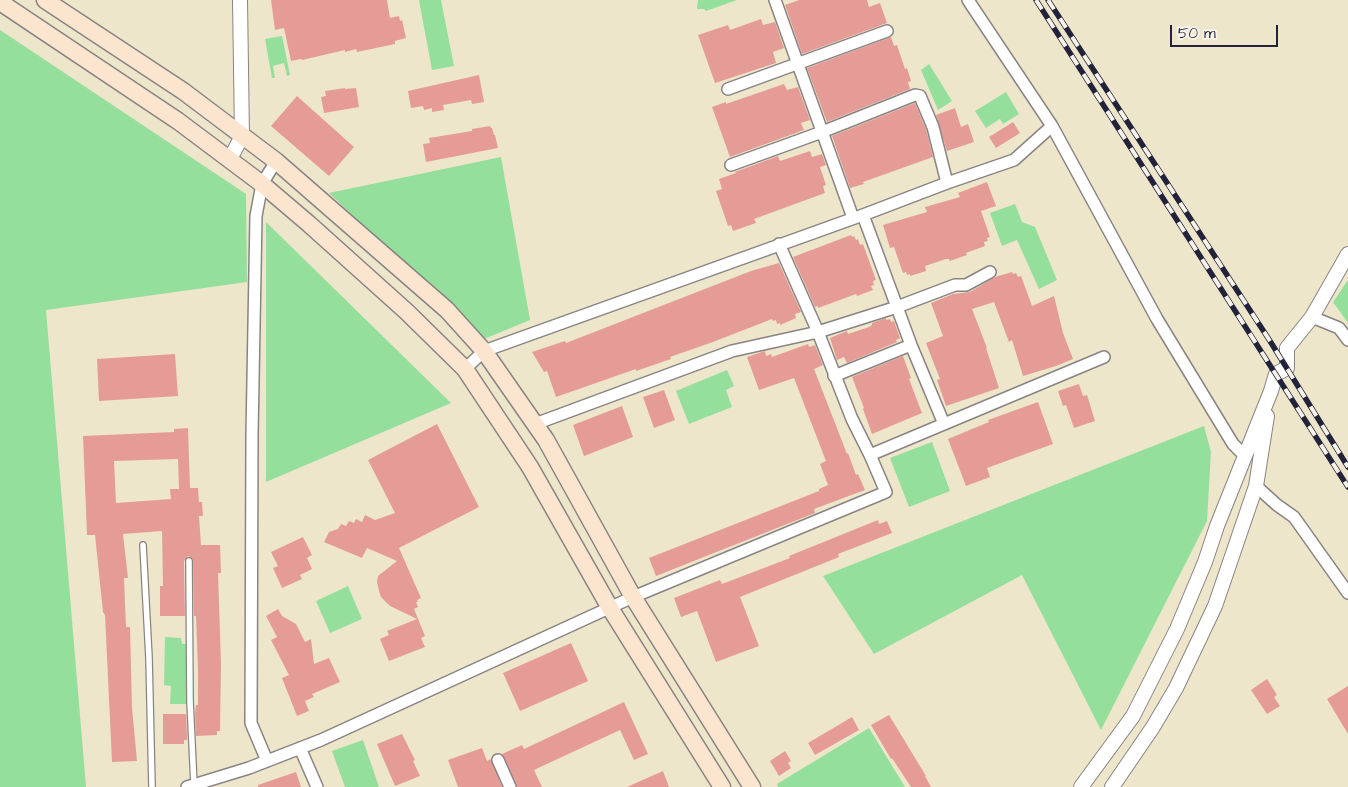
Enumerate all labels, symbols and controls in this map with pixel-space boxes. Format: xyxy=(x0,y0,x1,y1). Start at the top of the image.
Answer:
scale bar xyxy=(1173,15,1280,47)
text: 50 m xyxy=(1178,23,1216,44)

